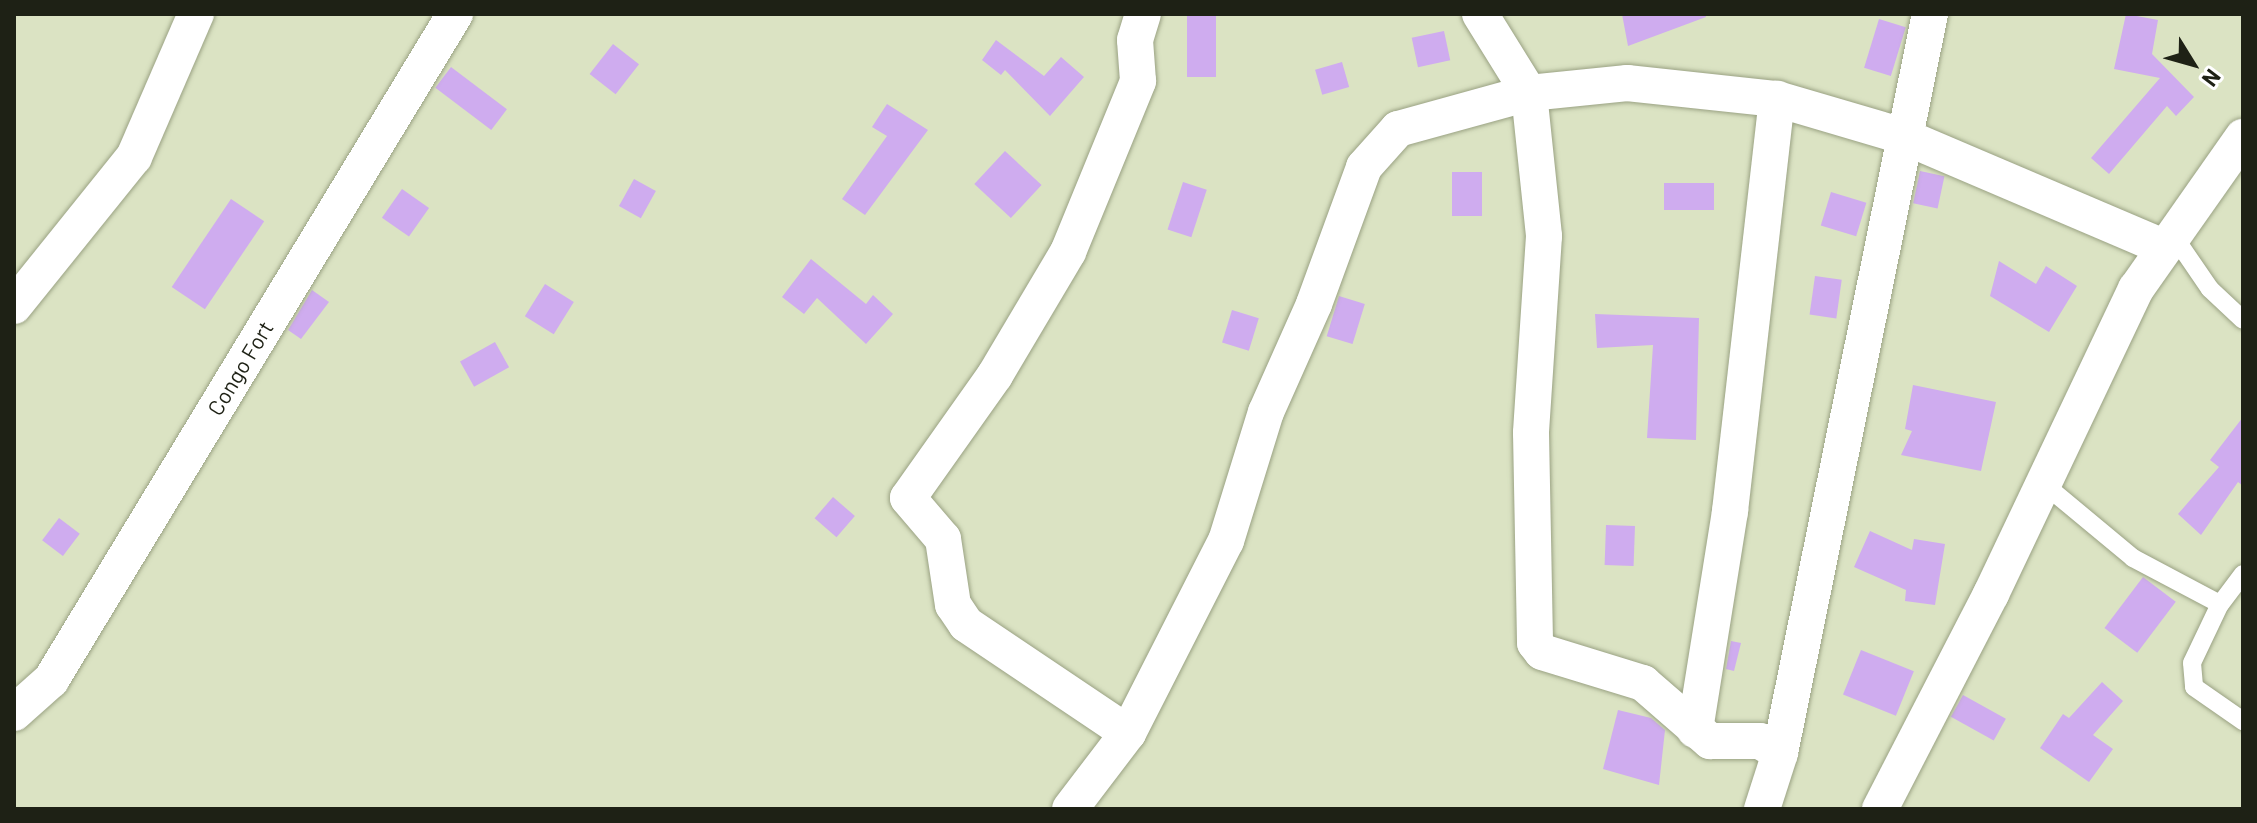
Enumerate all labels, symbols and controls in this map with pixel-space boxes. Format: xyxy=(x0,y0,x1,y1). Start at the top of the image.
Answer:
north arrow xyxy=(2153,24,2233,104)
text: N xyxy=(2197,65,2227,92)
street label: Congo Fort xyxy=(202,316,278,420)

